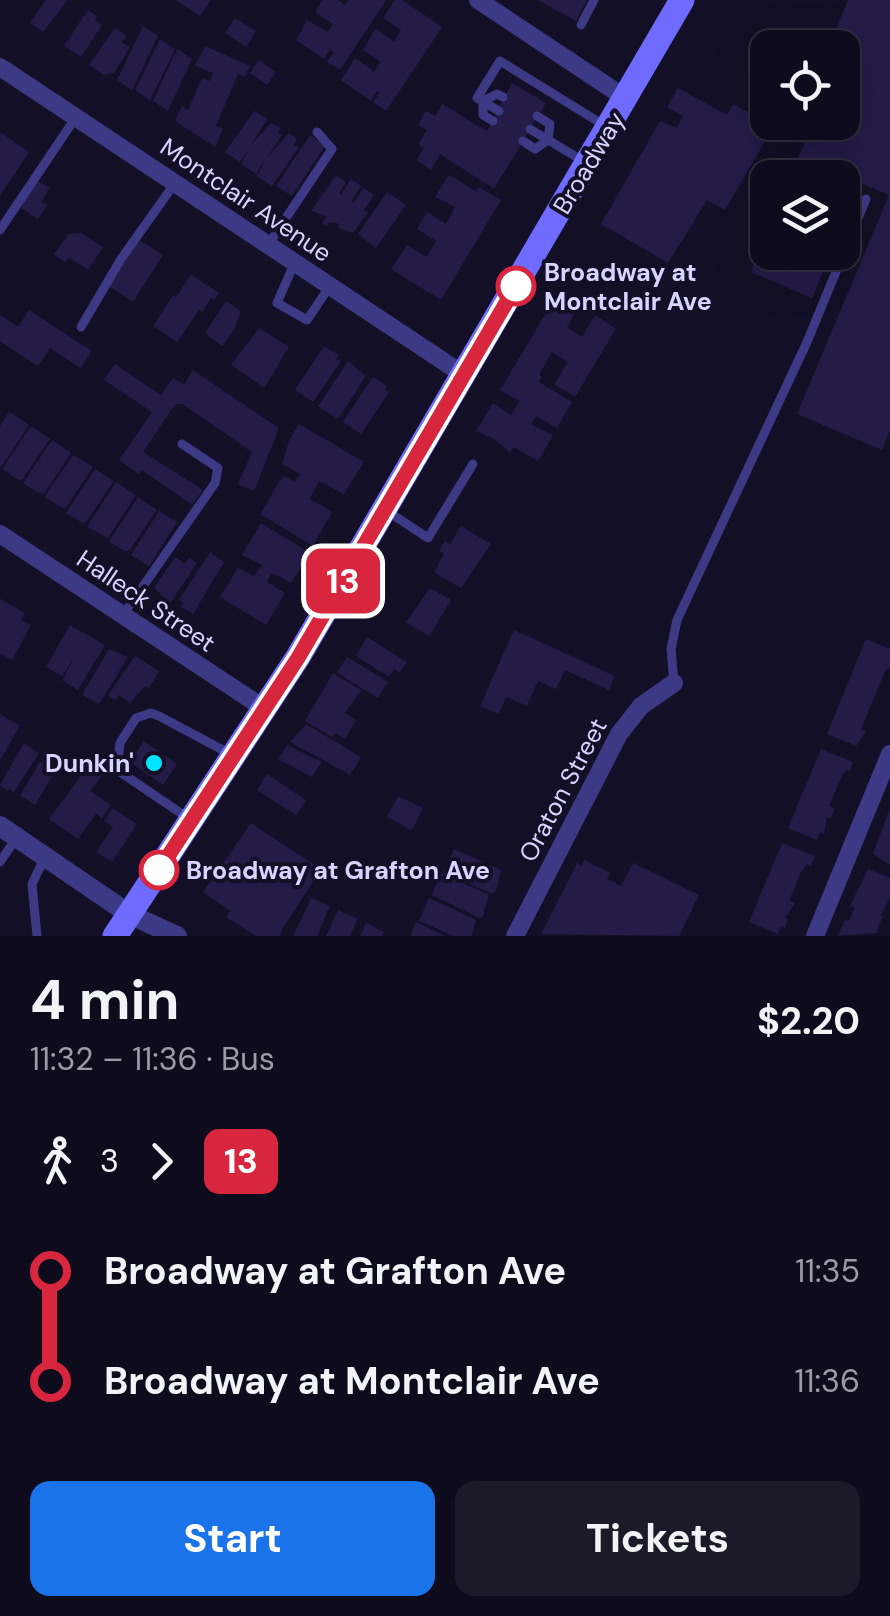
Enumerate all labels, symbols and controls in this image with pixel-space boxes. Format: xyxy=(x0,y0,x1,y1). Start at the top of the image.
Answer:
map controls xyxy=(750,30,860,270)
button: locate xyxy=(750,30,860,140)
street label: Broadway xyxy=(546,106,632,220)
street label: Montclair Avenue xyxy=(154,130,338,270)
button: layers xyxy=(750,160,860,270)
place label: Broadway at Montclair Ave xyxy=(544,256,712,318)
marker: Broadway at Montclair Ave xyxy=(497,267,535,305)
street label: Halleck Street xyxy=(70,542,222,660)
line badge: 13 xyxy=(298,548,388,614)
text: 13 xyxy=(326,558,360,604)
street label: Oraton Street xyxy=(511,713,615,867)
place label: Dunkin' xyxy=(45,747,134,780)
marker: Dunkin' xyxy=(143,752,165,774)
marker: Broadway at Grafton Ave xyxy=(140,851,178,889)
place label: Broadway at Grafton Ave xyxy=(186,854,490,887)
text: 4 min xyxy=(30,964,179,1036)
text: $2.20 xyxy=(757,996,860,1046)
text: 11:32 – 11:36 · Bus xyxy=(30,1038,275,1080)
icon: walk xyxy=(30,1134,85,1189)
icon: forward xyxy=(134,1134,189,1189)
text: 13 xyxy=(224,1138,258,1184)
text: 3 xyxy=(100,1140,119,1182)
text: Broadway at Grafton Ave xyxy=(104,1246,566,1296)
text: 11:35 xyxy=(795,1250,860,1292)
text: Broadway at Montclair Ave xyxy=(104,1356,600,1406)
text: 11:36 xyxy=(795,1360,860,1402)
button: Start xyxy=(30,1481,435,1596)
button: Tickets xyxy=(455,1481,860,1596)

